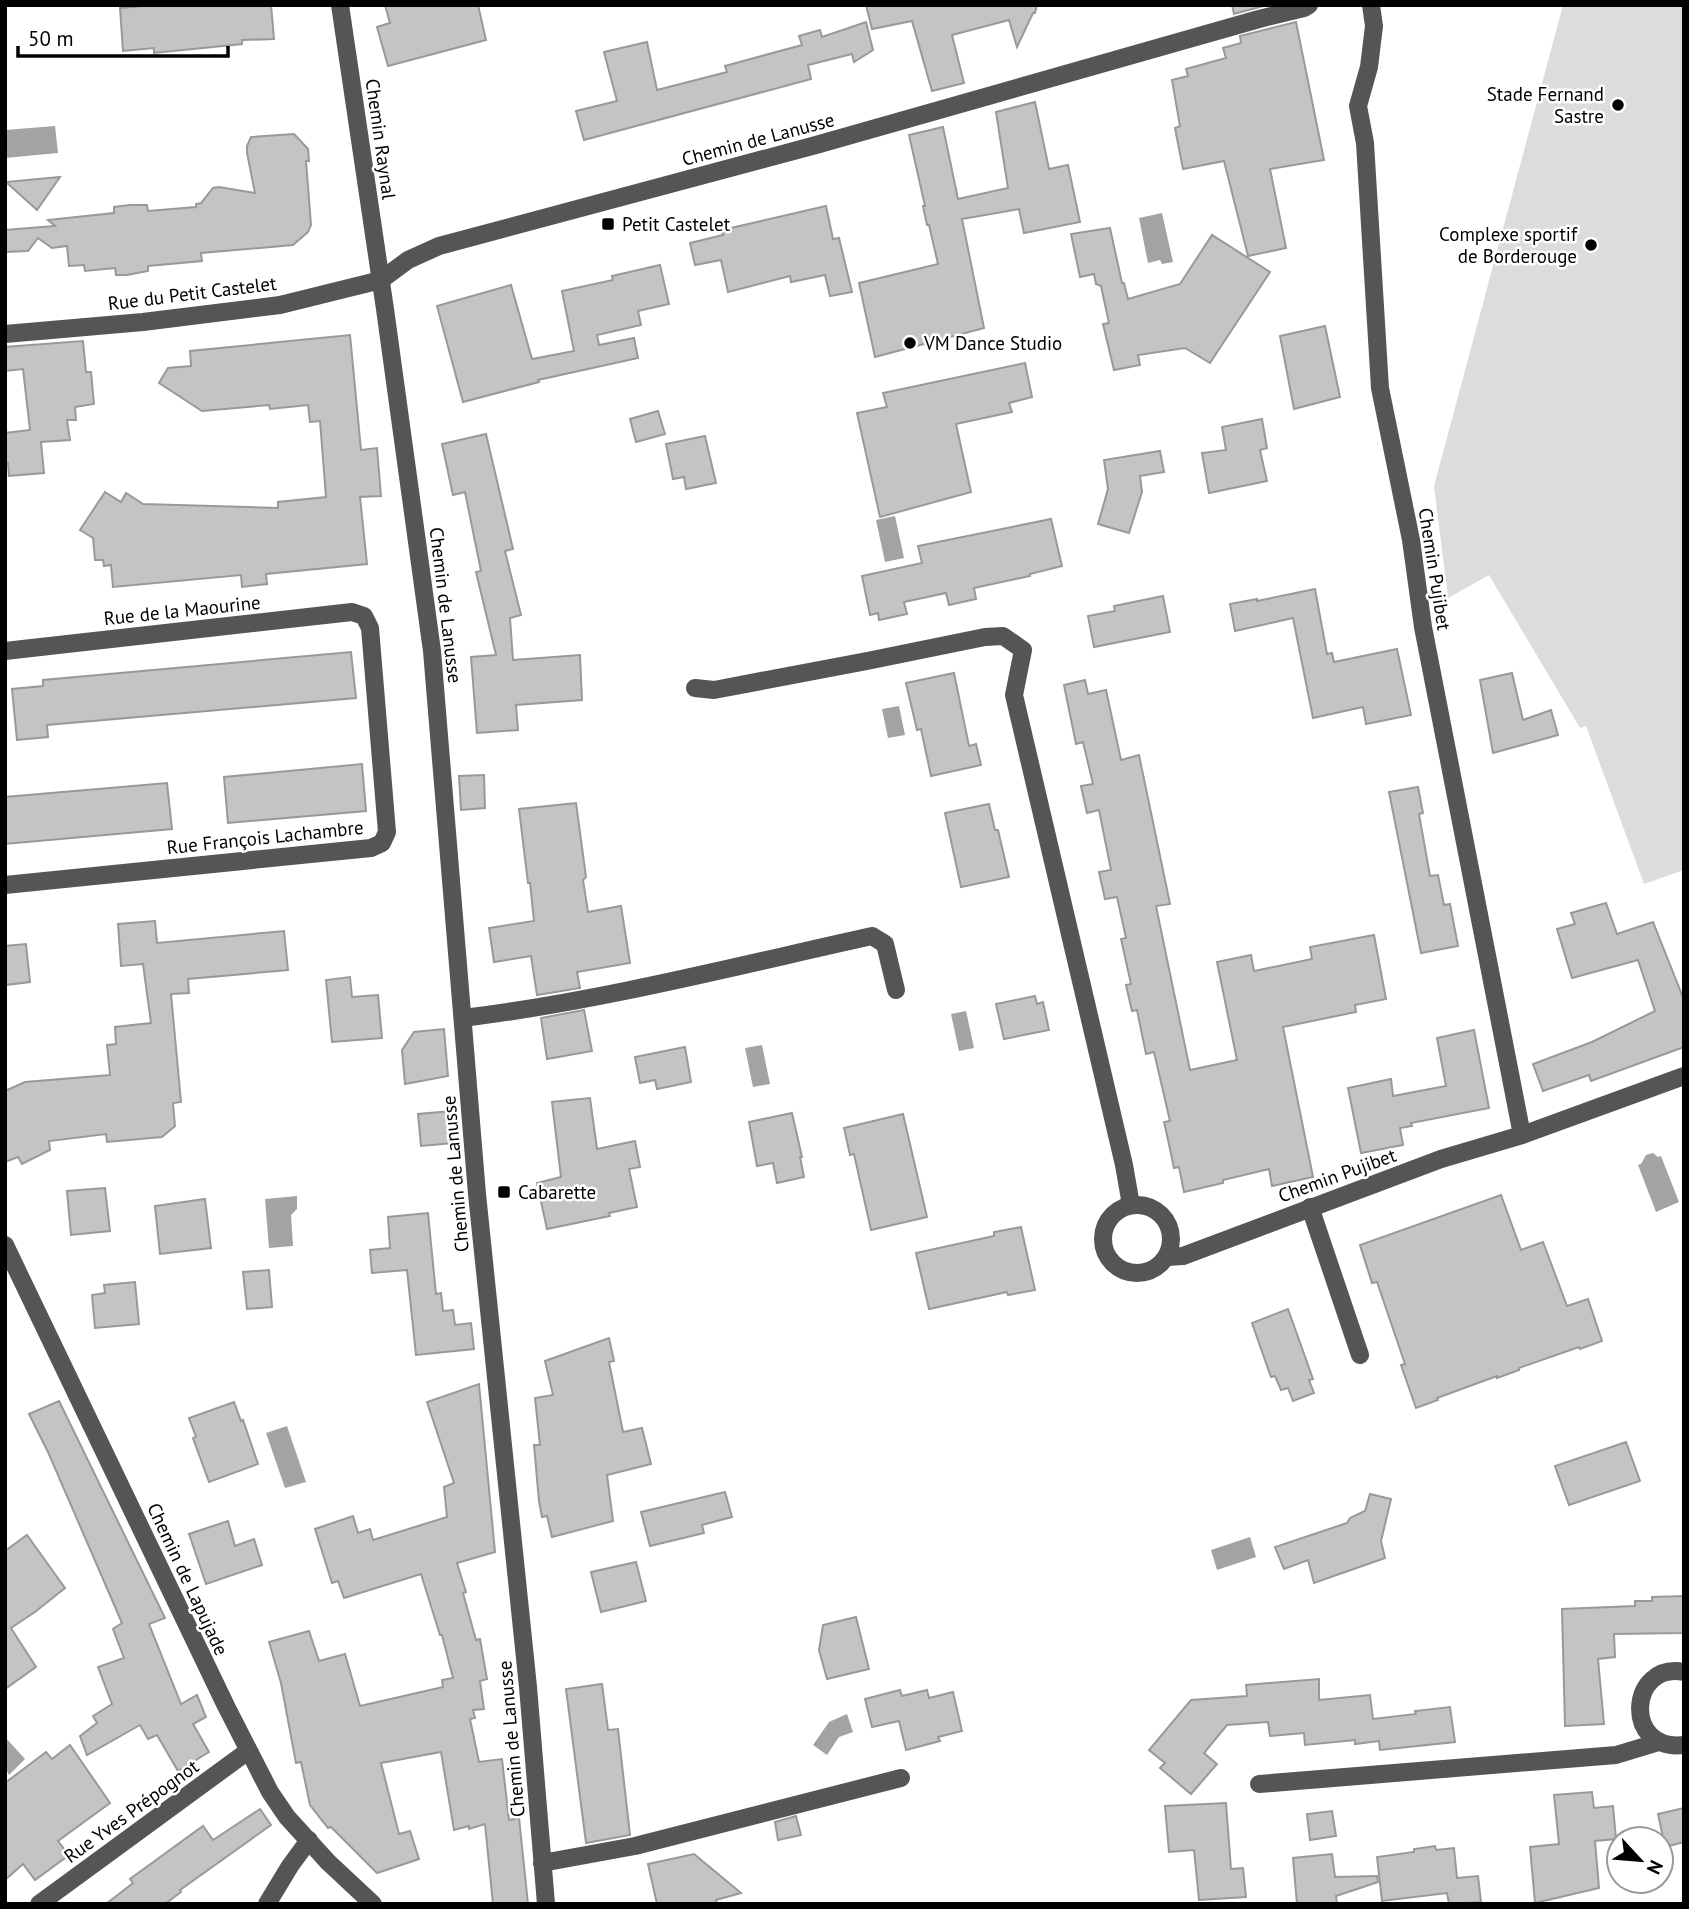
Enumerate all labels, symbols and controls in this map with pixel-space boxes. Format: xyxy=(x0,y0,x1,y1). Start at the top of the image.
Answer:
scale bar xyxy=(18,14,228,58)
text: 50 m xyxy=(28,25,74,52)
street label: Chemin Raynal xyxy=(361,77,401,201)
place label: Stade Fernand Sastre xyxy=(1487,82,1604,128)
marker: Stade Fernand Sastre xyxy=(1610,97,1626,113)
street label: Chemin de Lanusse xyxy=(679,107,837,171)
place label: Petit Castelet xyxy=(622,212,731,236)
marker: Petit Castelet xyxy=(600,216,616,232)
place label: Complexe sportif de Borderouge xyxy=(1439,222,1578,268)
marker: Complexe sportif de Borderouge xyxy=(1583,237,1599,253)
street label: Rue du Petit Castelet xyxy=(106,271,278,315)
place label: VM Dance Studio xyxy=(923,331,1062,355)
marker: VM Dance Studio xyxy=(902,335,918,351)
street label: Chemin Pujibet xyxy=(1413,506,1457,632)
street label: Chemin de Lanusse xyxy=(425,526,467,684)
street label: Rue de la Maourine xyxy=(102,590,262,630)
street label: Rue François Lachambre xyxy=(165,815,365,859)
street label: Chemin de Lanusse xyxy=(436,1095,474,1253)
street label: Chemin Pujibet xyxy=(1275,1142,1400,1207)
place label: Cabarette xyxy=(518,1180,596,1204)
marker: Cabarette xyxy=(496,1184,512,1200)
street label: Chemin de Lapujade xyxy=(142,1499,234,1659)
street label: Chemin de Lanusse xyxy=(492,1660,530,1818)
street label: Rue Yves Prépognot xyxy=(59,1754,203,1868)
north arrow xyxy=(1605,1825,1675,1895)
text: N xyxy=(1642,1857,1669,1878)

